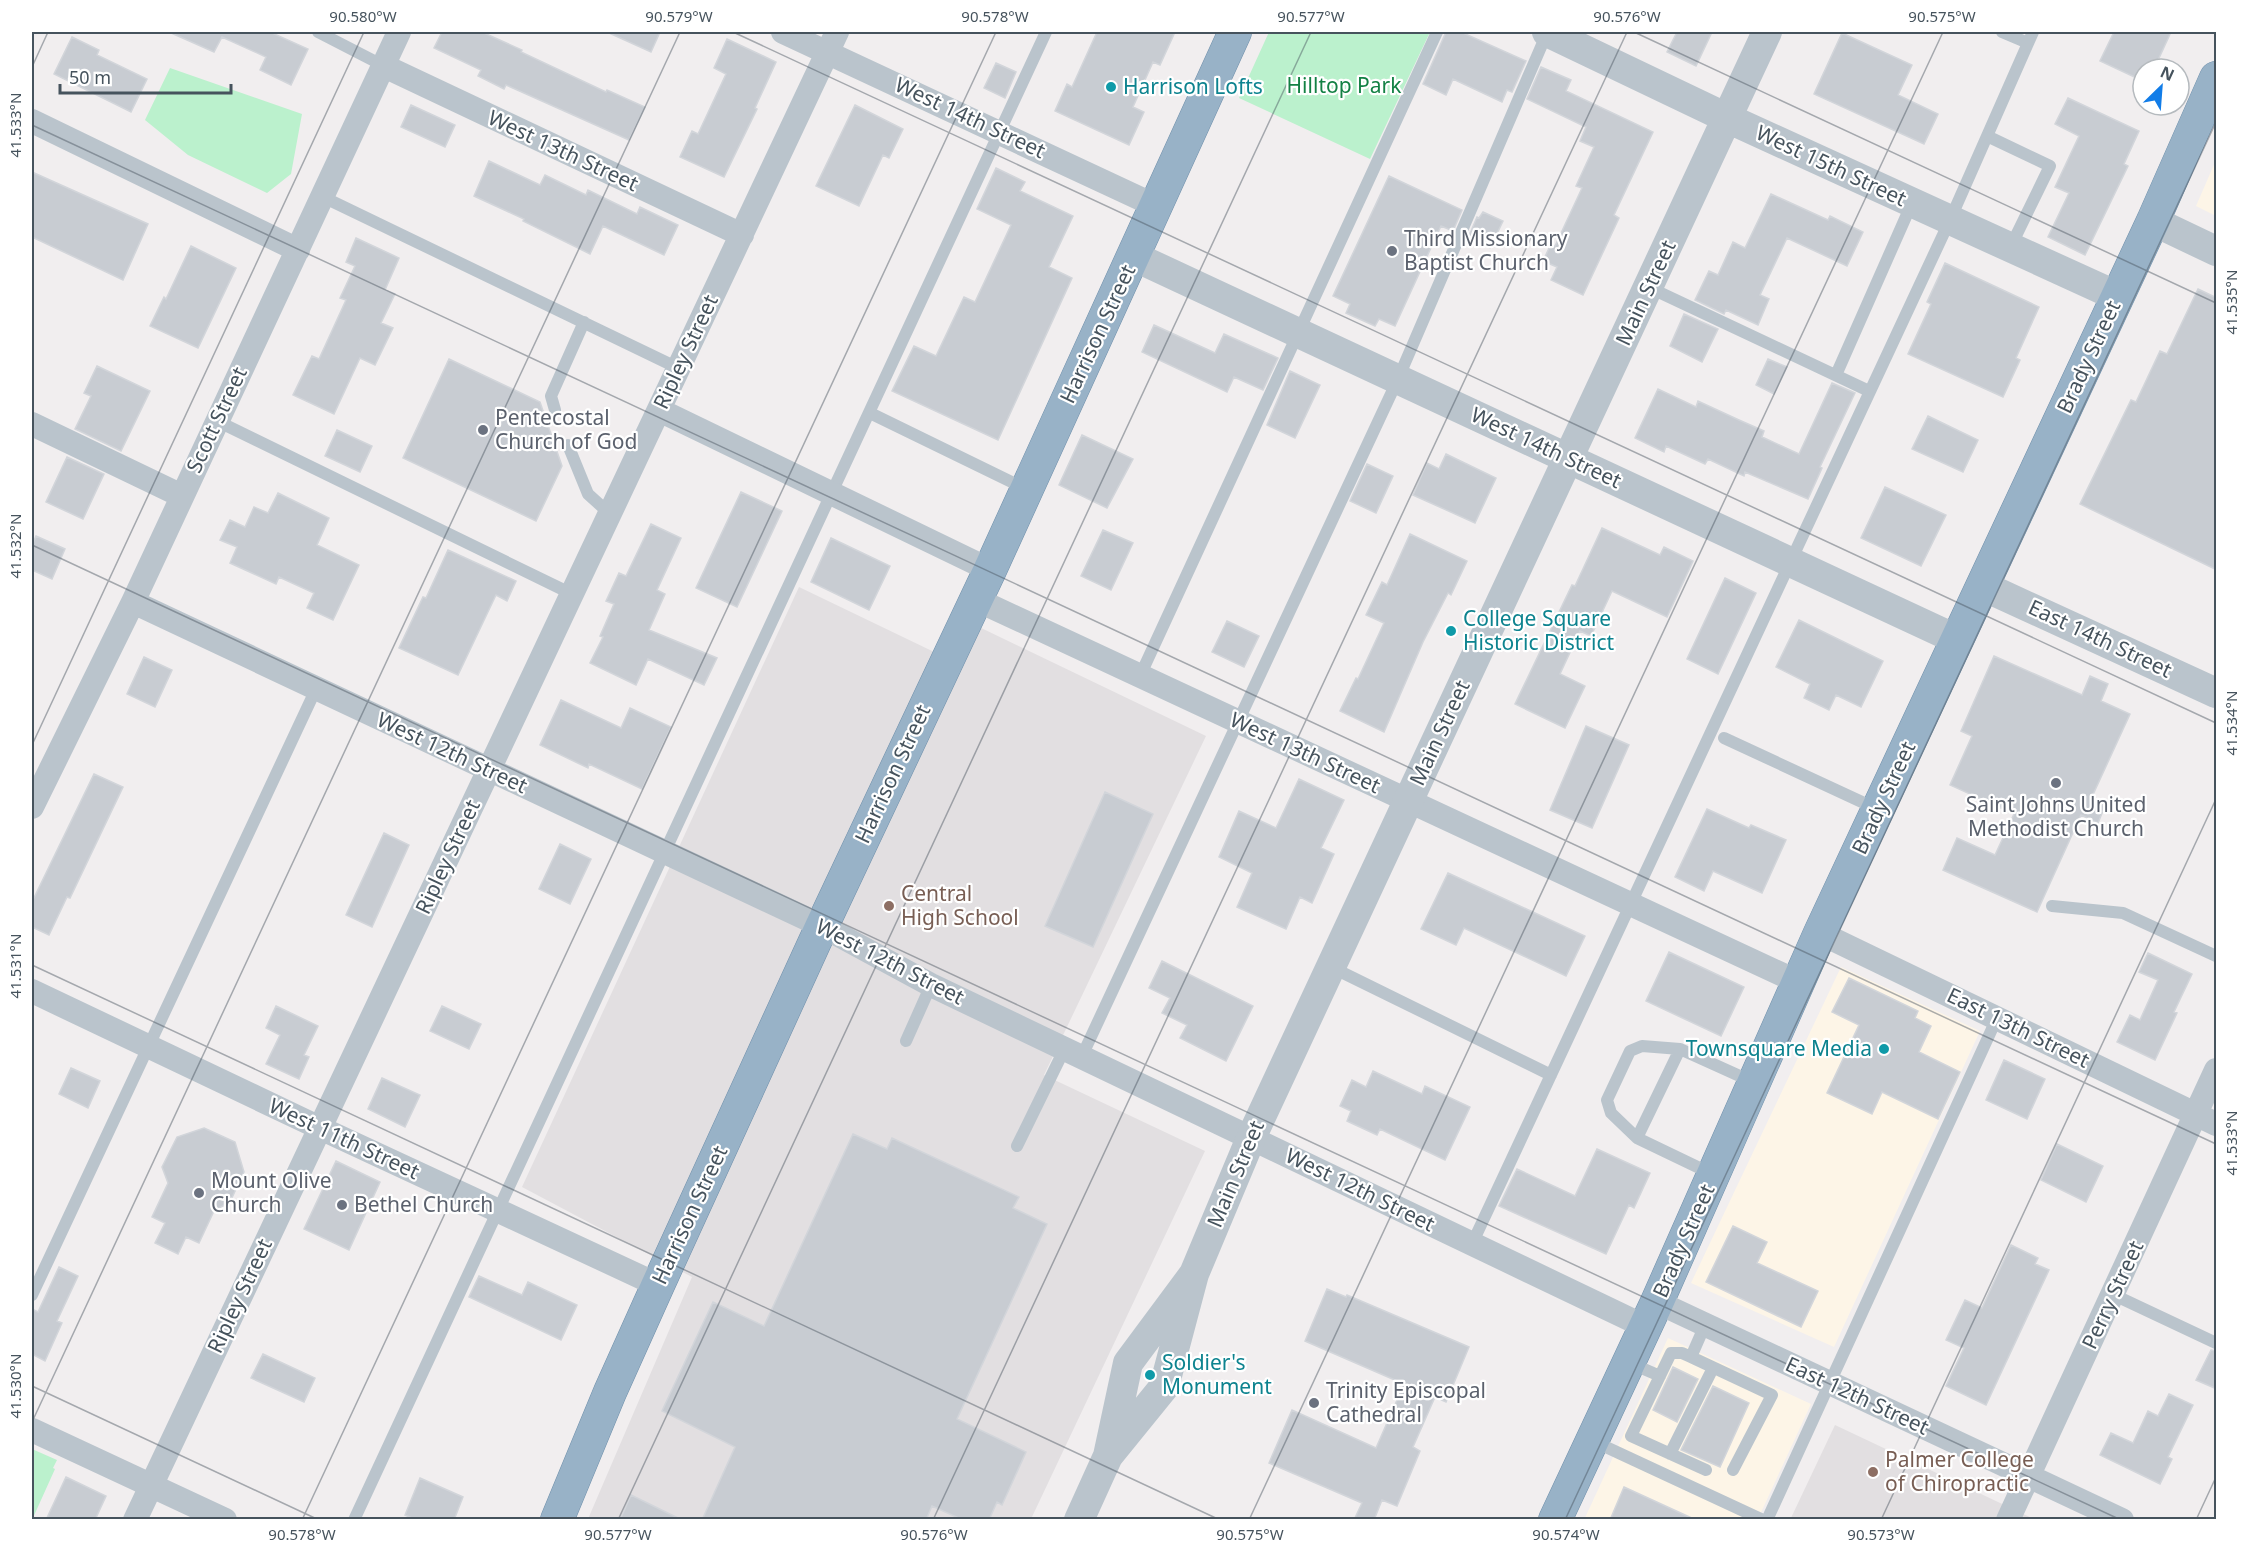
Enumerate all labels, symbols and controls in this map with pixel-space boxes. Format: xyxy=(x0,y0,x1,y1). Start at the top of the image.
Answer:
text: 90.580°W xyxy=(329,6,397,26)
text: 90.579°W xyxy=(645,6,713,26)
text: 90.578°W xyxy=(961,6,1029,26)
text: 90.577°W xyxy=(1277,6,1345,26)
text: 90.576°W xyxy=(1593,6,1661,26)
text: 90.575°W xyxy=(1908,6,1976,26)
scale bar xyxy=(60,57,231,95)
north arrow xyxy=(2131,57,2191,117)
text: N xyxy=(2157,61,2178,86)
text: 50 m xyxy=(69,65,111,89)
street label: West 14th Street xyxy=(891,70,1050,164)
park label: Hilltop Park xyxy=(1287,71,1402,99)
place label: Harrison Lofts xyxy=(1123,72,1263,100)
marker: Harrison Lofts xyxy=(1104,80,1118,94)
text: 41.533°N xyxy=(5,93,25,157)
street label: West 13th Street xyxy=(484,103,643,197)
street label: West 15th Street xyxy=(1752,118,1911,212)
place label: Third Missionary Baptist Church xyxy=(1404,224,1568,276)
street label: Main Street xyxy=(1608,235,1682,350)
marker: Third Missionary Baptist Church xyxy=(1385,244,1399,258)
street label: Harrison Street xyxy=(1053,259,1142,407)
text: 41.535°N xyxy=(2221,270,2241,334)
street label: Ripley Street xyxy=(646,290,724,413)
street label: Brady Street xyxy=(2050,295,2127,418)
street label: Scott Street xyxy=(179,362,253,477)
street label: West 14th Street xyxy=(1467,400,1626,494)
place label: Pentecostal Church of God xyxy=(495,403,637,455)
marker: Pentecostal Church of God xyxy=(476,423,490,437)
text: 41.532°N xyxy=(5,514,25,578)
street label: East 14th Street xyxy=(2024,593,2177,684)
place label: College Square Historic District xyxy=(1463,604,1615,656)
marker: College Square Historic District xyxy=(1444,624,1458,638)
street label: Main Street xyxy=(1402,675,1476,790)
text: 41.534°N xyxy=(2221,691,2241,755)
street label: Harrison Street xyxy=(848,699,937,847)
street label: West 12th Street xyxy=(373,705,532,799)
street label: West 13th Street xyxy=(1226,705,1385,799)
street label: Brady Street xyxy=(1845,736,1922,859)
marker: Saint Johns United Methodist Church xyxy=(2049,776,2063,790)
place label: Saint Johns United Methodist Church xyxy=(1966,790,2146,842)
street label: Ripley Street xyxy=(408,795,486,918)
place label: Central High School xyxy=(901,879,1019,931)
marker: Central High School xyxy=(882,899,896,913)
street label: West 12th Street xyxy=(812,912,970,1011)
text: 41.531°N xyxy=(5,934,25,998)
street label: East 13th Street xyxy=(1943,980,2095,1074)
place label: Townsquare Media xyxy=(1686,1034,1872,1062)
marker: Townsquare Media xyxy=(1877,1042,1891,1056)
street label: West 11th Street xyxy=(265,1091,424,1185)
text: 41.533°N xyxy=(2221,1111,2241,1175)
street label: Main Street xyxy=(1200,1116,1270,1231)
street label: Harrison Street xyxy=(645,1140,734,1288)
street label: West 12th Street xyxy=(1281,1141,1440,1238)
place label: Mount Olive Church xyxy=(211,1166,332,1218)
street label: Brady Street xyxy=(1646,1179,1721,1302)
marker: Mount Olive Church xyxy=(192,1186,206,1200)
place label: Bethel Church xyxy=(354,1190,493,1218)
marker: Bethel Church xyxy=(335,1198,349,1212)
street label: Ripley Street xyxy=(200,1234,278,1357)
street label: Perry Street xyxy=(2075,1235,2150,1353)
place label: Soldier's Monument xyxy=(1162,1348,1272,1400)
street label: East 12th Street xyxy=(1781,1350,1934,1441)
text: 41.530°N xyxy=(5,1354,25,1418)
marker: Soldier's Monument xyxy=(1143,1368,1157,1382)
place label: Trinity Episcopal Cathedral xyxy=(1326,1376,1486,1428)
marker: Trinity Episcopal Cathedral xyxy=(1307,1396,1321,1410)
place label: Palmer College of Chiropractic xyxy=(1885,1445,2034,1497)
marker: Palmer College of Chiropractic xyxy=(1866,1465,1880,1479)
text: 90.578°W xyxy=(268,1524,336,1544)
text: 90.577°W xyxy=(584,1524,652,1544)
text: 90.576°W xyxy=(900,1524,968,1544)
text: 90.575°W xyxy=(1216,1524,1284,1544)
text: 90.574°W xyxy=(1532,1524,1600,1544)
text: 90.573°W xyxy=(1847,1524,1915,1544)

